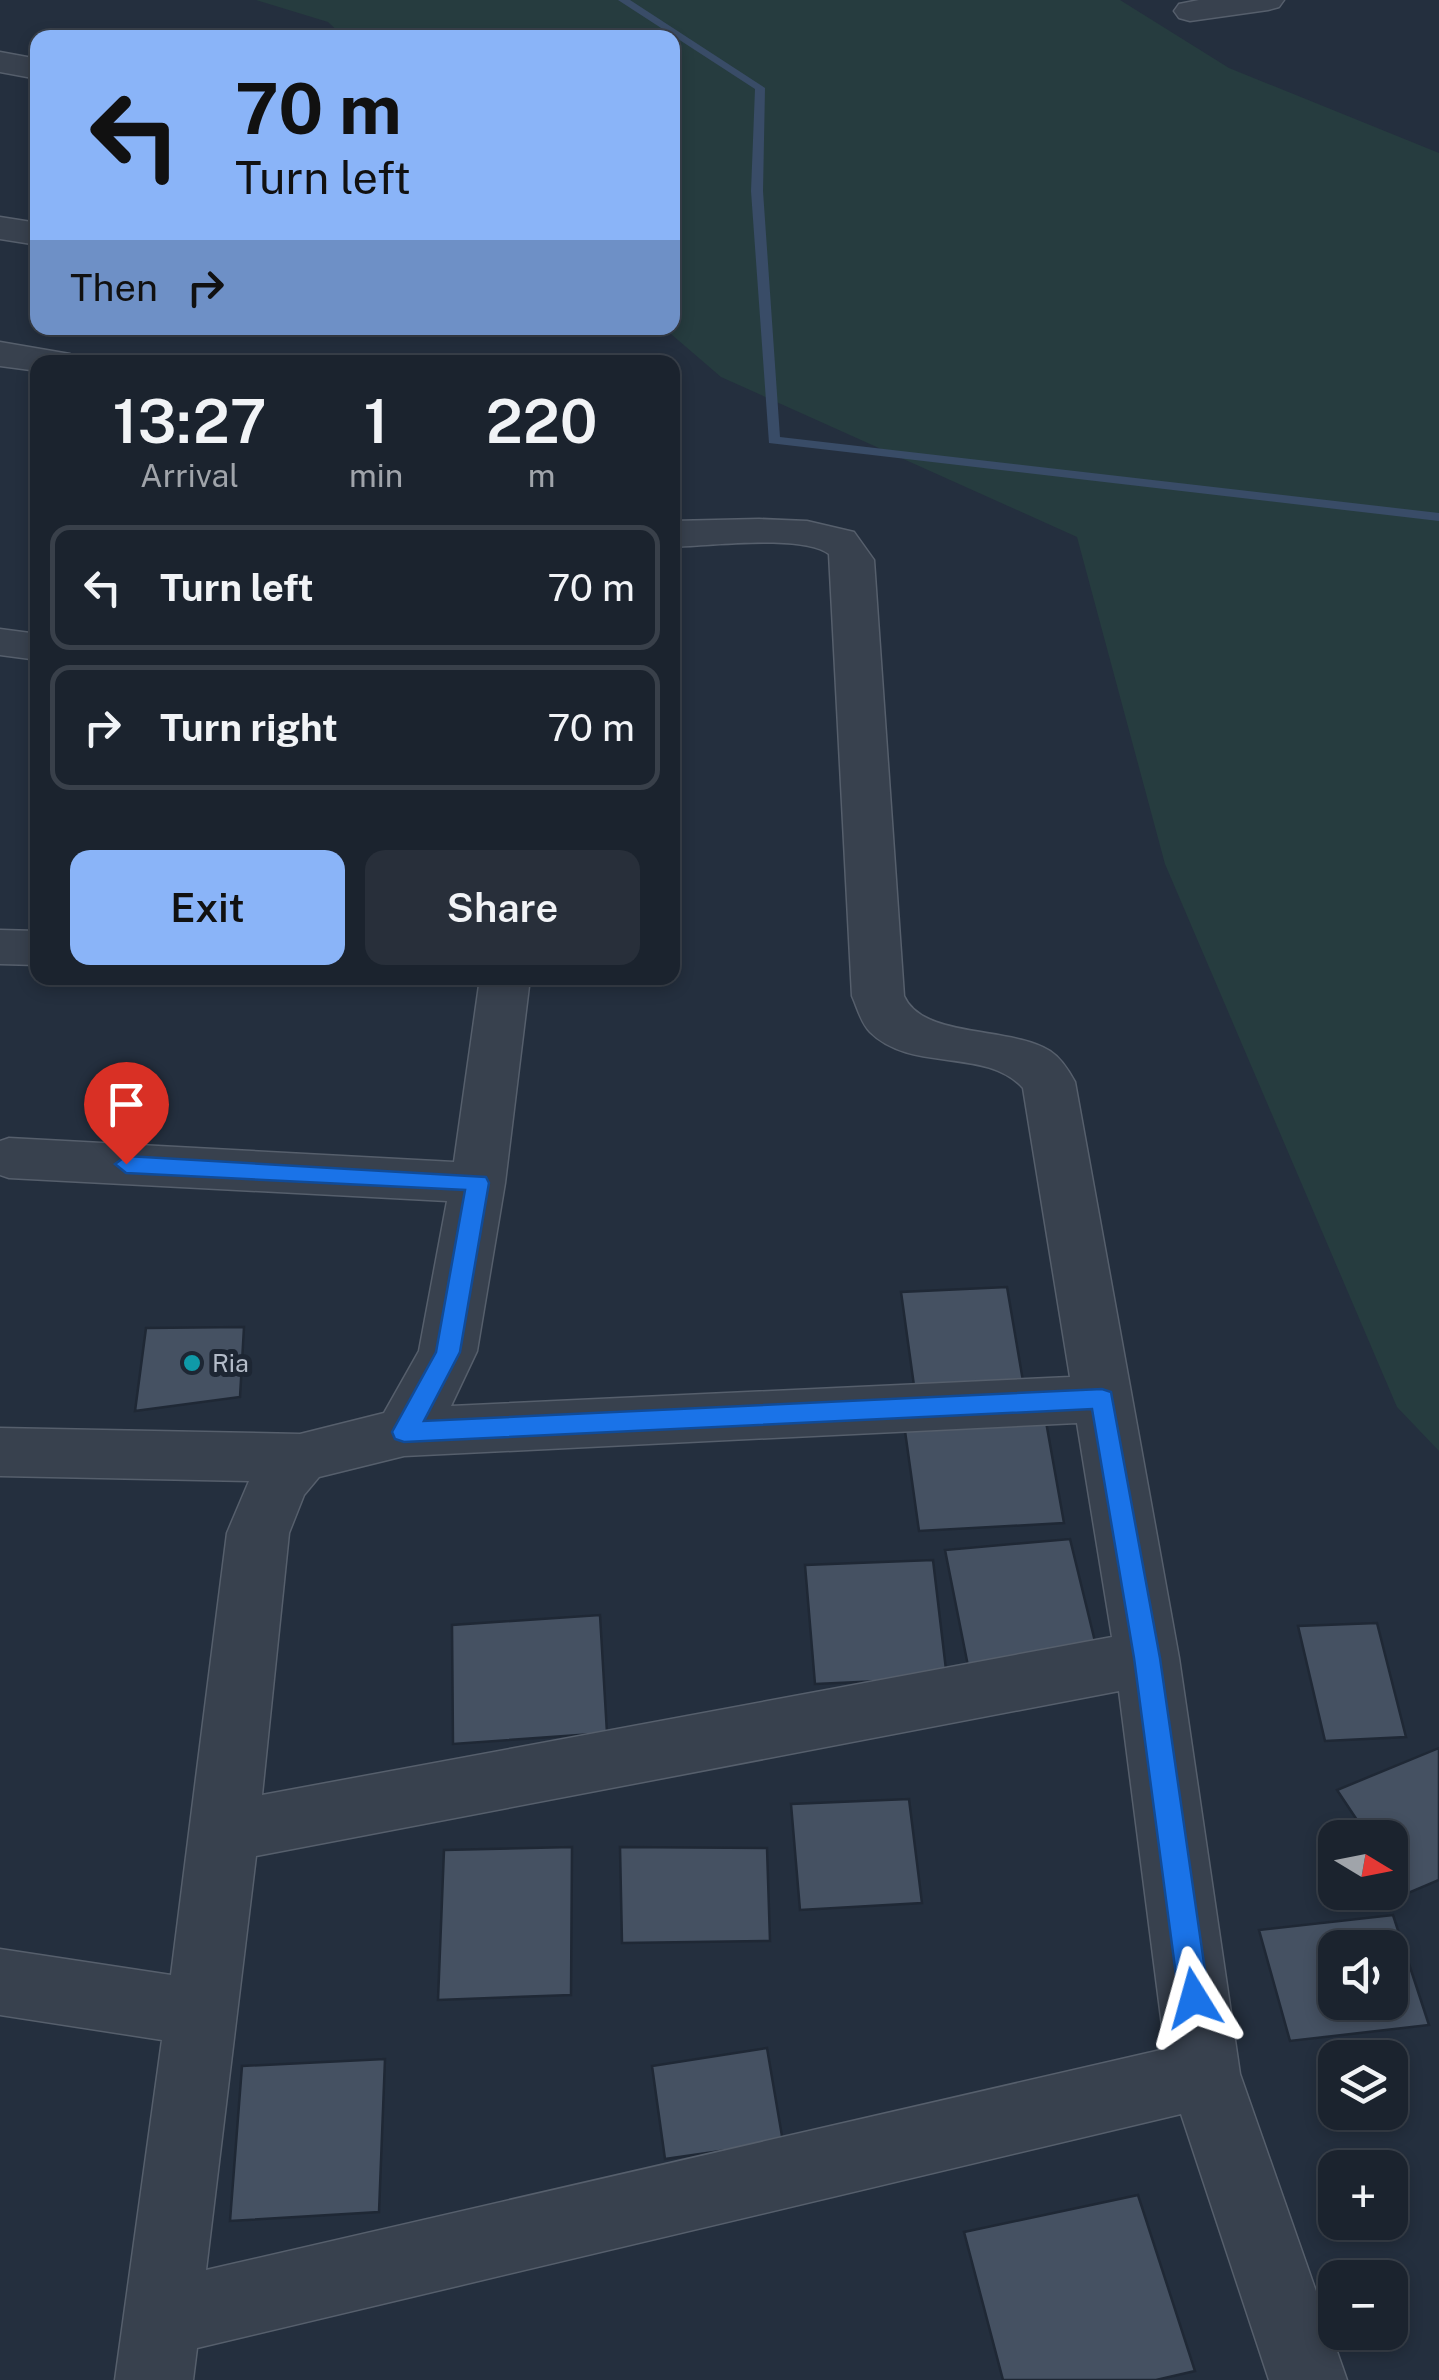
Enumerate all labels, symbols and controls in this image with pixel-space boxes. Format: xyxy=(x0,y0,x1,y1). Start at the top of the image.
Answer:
text: 70 m xyxy=(235,67,402,150)
icon: left xyxy=(70,70,200,200)
text: Turn left xyxy=(235,151,411,204)
icon: right xyxy=(178,260,233,315)
text: Then xyxy=(70,265,158,310)
text: 13:27 xyxy=(112,386,267,457)
text: 1 xyxy=(364,386,389,457)
text: 220 xyxy=(486,386,598,457)
text: Arrival xyxy=(140,457,239,494)
text: min xyxy=(349,457,403,494)
text: m xyxy=(528,457,555,494)
icon: left xyxy=(75,560,130,615)
text: Turn left xyxy=(160,565,314,610)
text: 70 m xyxy=(548,565,635,610)
icon: right xyxy=(75,700,130,755)
text: Turn right xyxy=(160,705,338,750)
text: 70 m xyxy=(548,705,635,750)
button: Exit xyxy=(70,850,345,965)
button: Share xyxy=(365,850,640,965)
pin xyxy=(84,1062,169,1165)
icon: arrive xyxy=(99,1077,154,1132)
place label: Ria xyxy=(212,1348,249,1378)
marker: Ria xyxy=(181,1352,203,1374)
north arrow xyxy=(1318,1820,1408,1910)
map controls xyxy=(1318,1820,1408,2350)
button: sound xyxy=(1318,1930,1408,2020)
position arrow xyxy=(1142,1946,1246,2050)
button: layers xyxy=(1318,2040,1408,2130)
button: + xyxy=(1318,2150,1408,2240)
button: − xyxy=(1318,2260,1408,2350)

